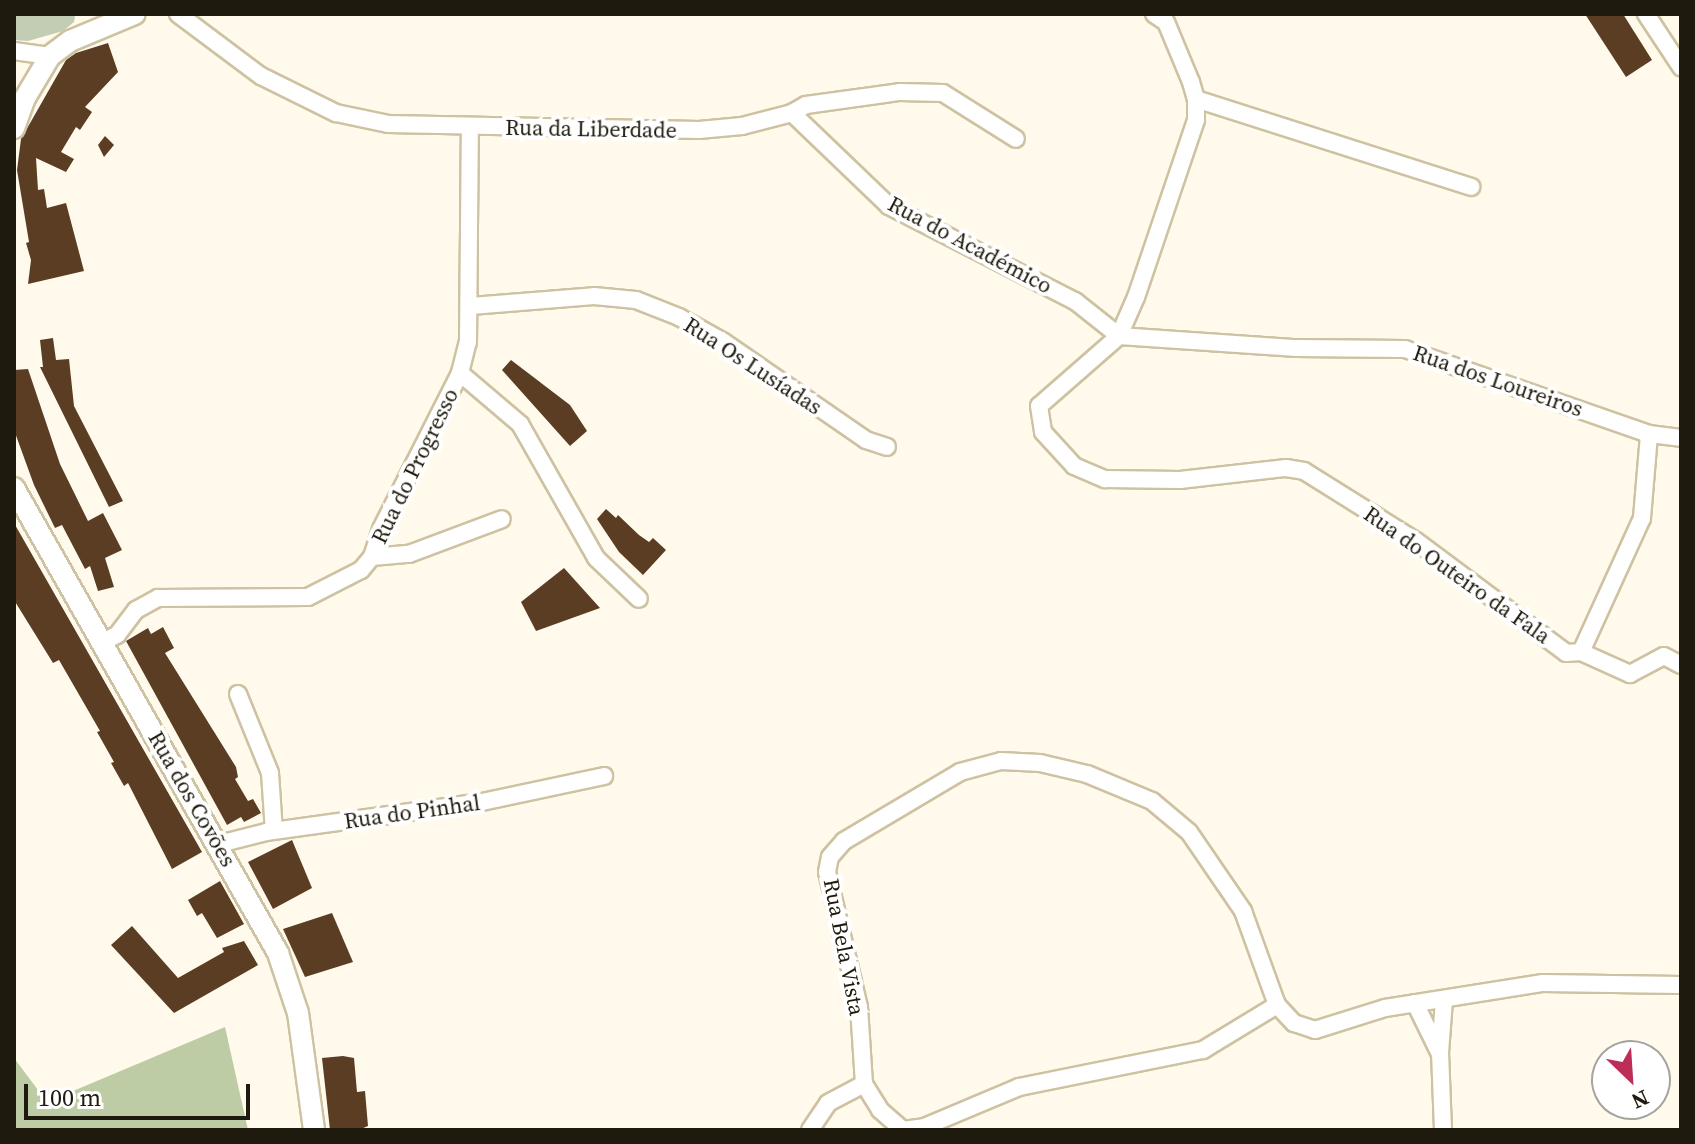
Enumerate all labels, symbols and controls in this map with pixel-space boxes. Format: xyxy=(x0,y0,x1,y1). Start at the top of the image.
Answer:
street label: Rua da Liberdade xyxy=(505,114,677,144)
street label: Rua do Académico xyxy=(884,191,1056,299)
street label: Rua Os Lusíadas xyxy=(679,312,827,420)
street label: Rua dos Loureiros xyxy=(1410,340,1586,422)
street label: Rua do Progresso xyxy=(366,384,464,548)
street label: Rua do Outeiro da Fala xyxy=(1359,501,1555,649)
street label: Rua dos Covões xyxy=(143,727,241,871)
street label: Rua do Pinhal xyxy=(342,789,482,835)
street label: Rua Bela Vista xyxy=(818,876,870,1018)
north arrow xyxy=(1591,1040,1671,1120)
scale bar xyxy=(28,1068,254,1118)
text: 100 m xyxy=(38,1081,101,1114)
text: N xyxy=(1627,1083,1654,1117)

